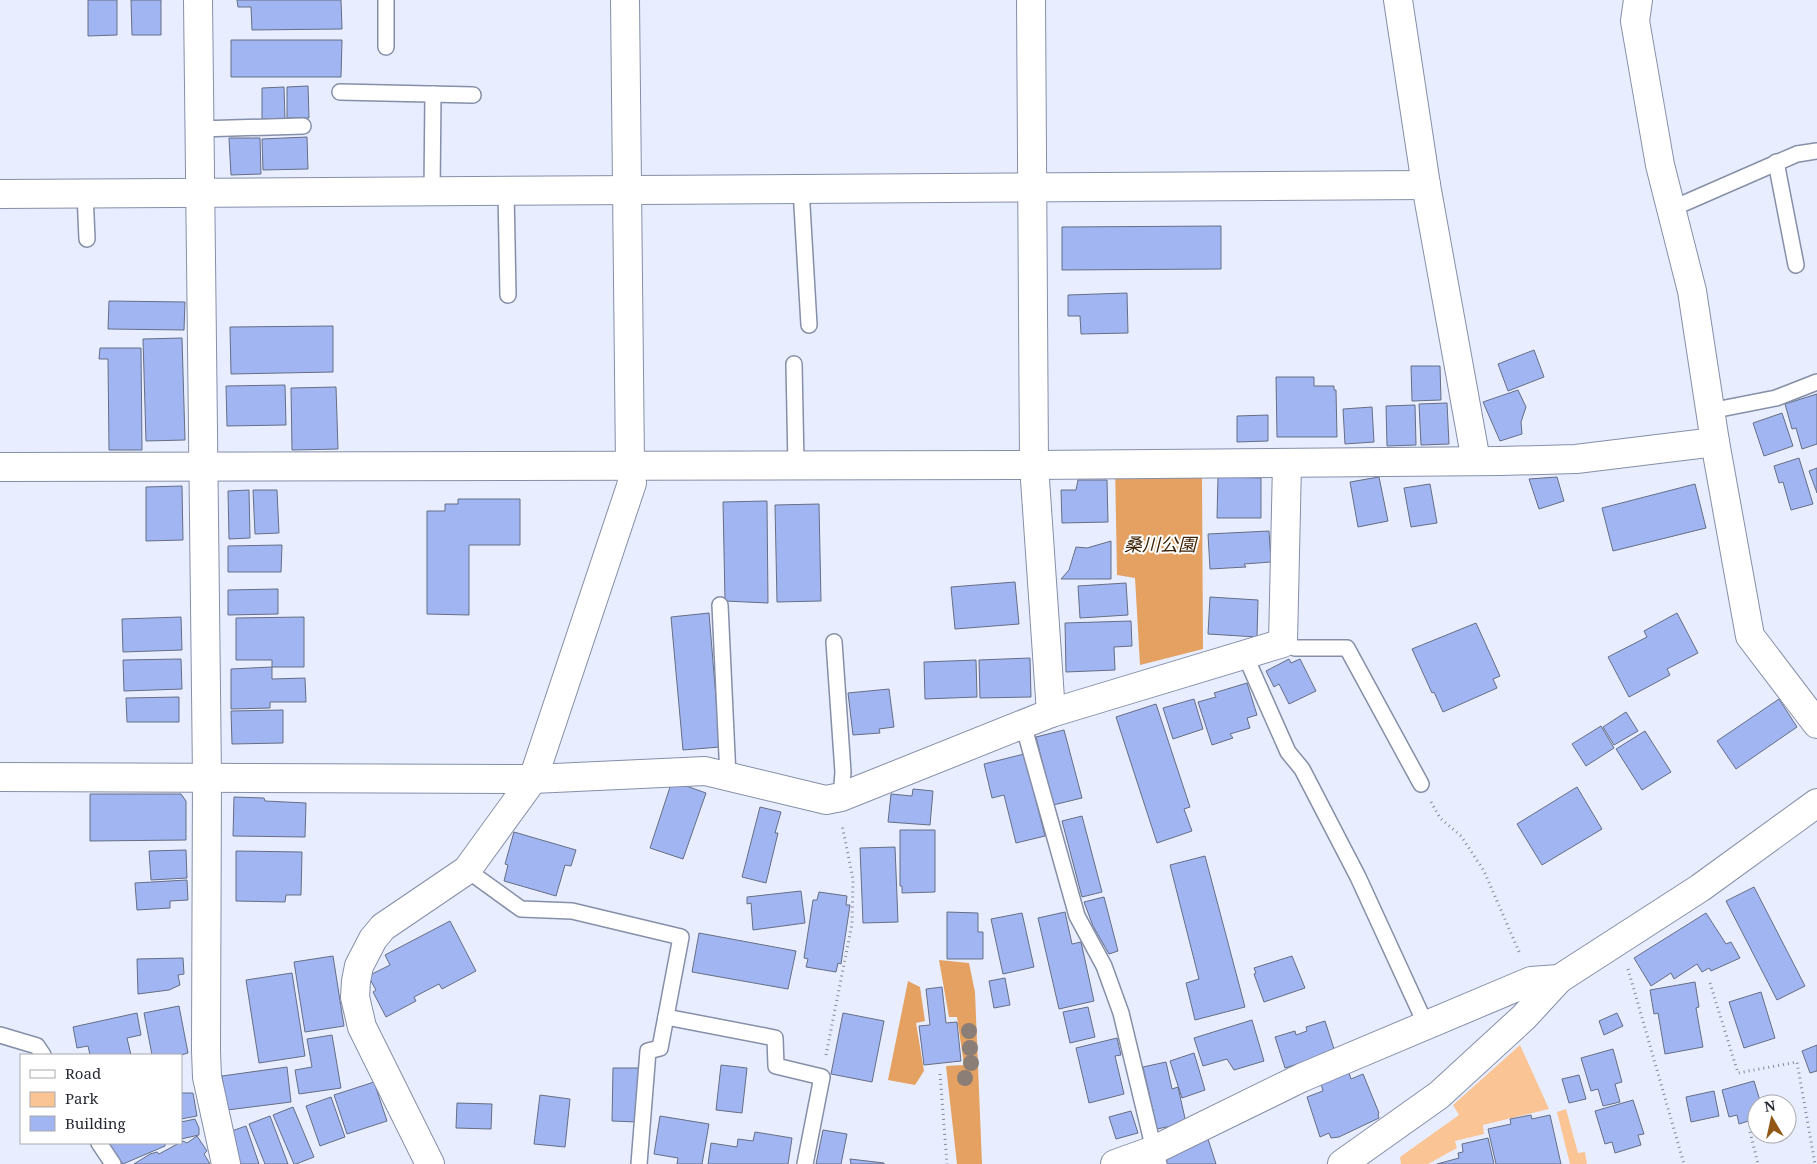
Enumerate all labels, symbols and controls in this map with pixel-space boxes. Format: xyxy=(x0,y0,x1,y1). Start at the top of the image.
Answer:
park label: 桑川公園 xyxy=(1124,532,1199,556)
legend xyxy=(20,1054,182,1144)
text: Road xyxy=(65,1063,101,1083)
text: Park xyxy=(65,1088,99,1108)
north arrow xyxy=(1747,1094,1797,1144)
text: N xyxy=(1763,1095,1777,1116)
text: Building xyxy=(65,1113,126,1133)

